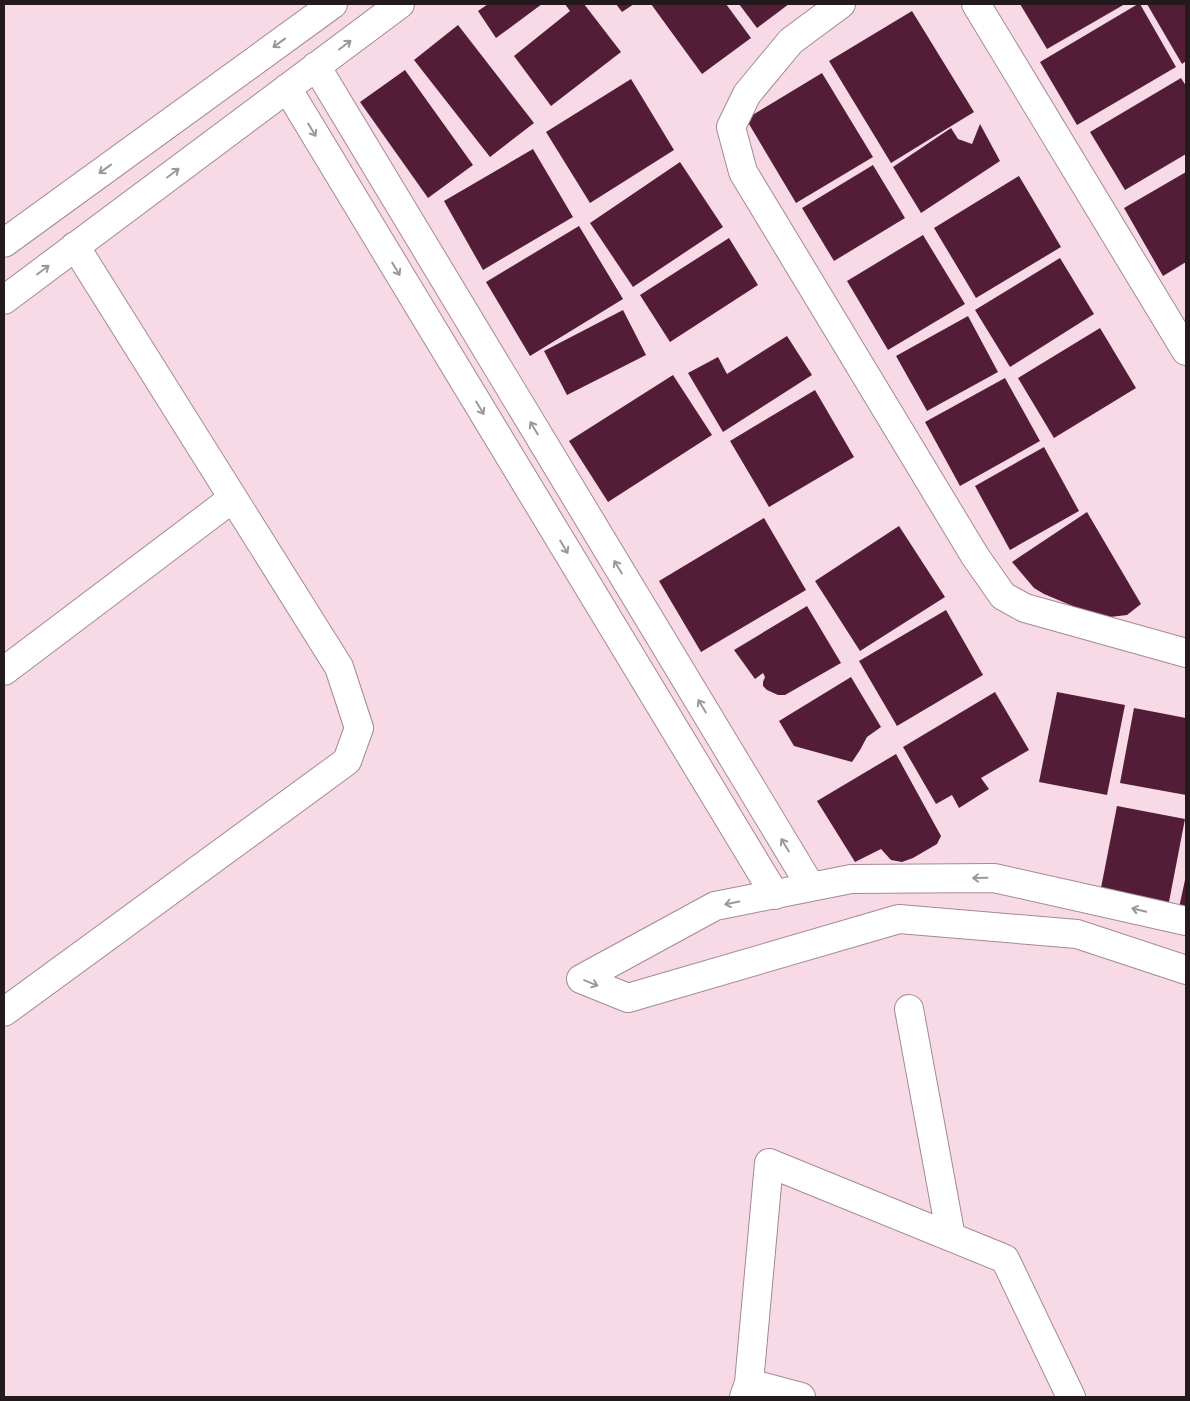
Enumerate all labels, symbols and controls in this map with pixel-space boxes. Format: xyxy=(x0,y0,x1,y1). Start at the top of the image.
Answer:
one-way arrow xyxy=(272,38,286,48)
one-way arrow xyxy=(338,39,351,50)
one-way arrow xyxy=(308,123,318,137)
one-way arrow xyxy=(98,164,112,174)
one-way arrow xyxy=(166,168,179,179)
one-way arrow xyxy=(392,262,402,276)
one-way arrow xyxy=(36,265,49,276)
one-way arrow xyxy=(476,401,486,415)
one-way arrow xyxy=(529,421,539,435)
one-way arrow xyxy=(560,540,570,554)
one-way arrow xyxy=(612,561,622,575)
one-way arrow xyxy=(696,700,706,714)
one-way arrow xyxy=(780,839,790,853)
one-way arrow xyxy=(972,873,988,883)
one-way arrow xyxy=(725,899,741,908)
one-way arrow xyxy=(1131,905,1147,914)
one-way arrow xyxy=(583,979,598,988)

